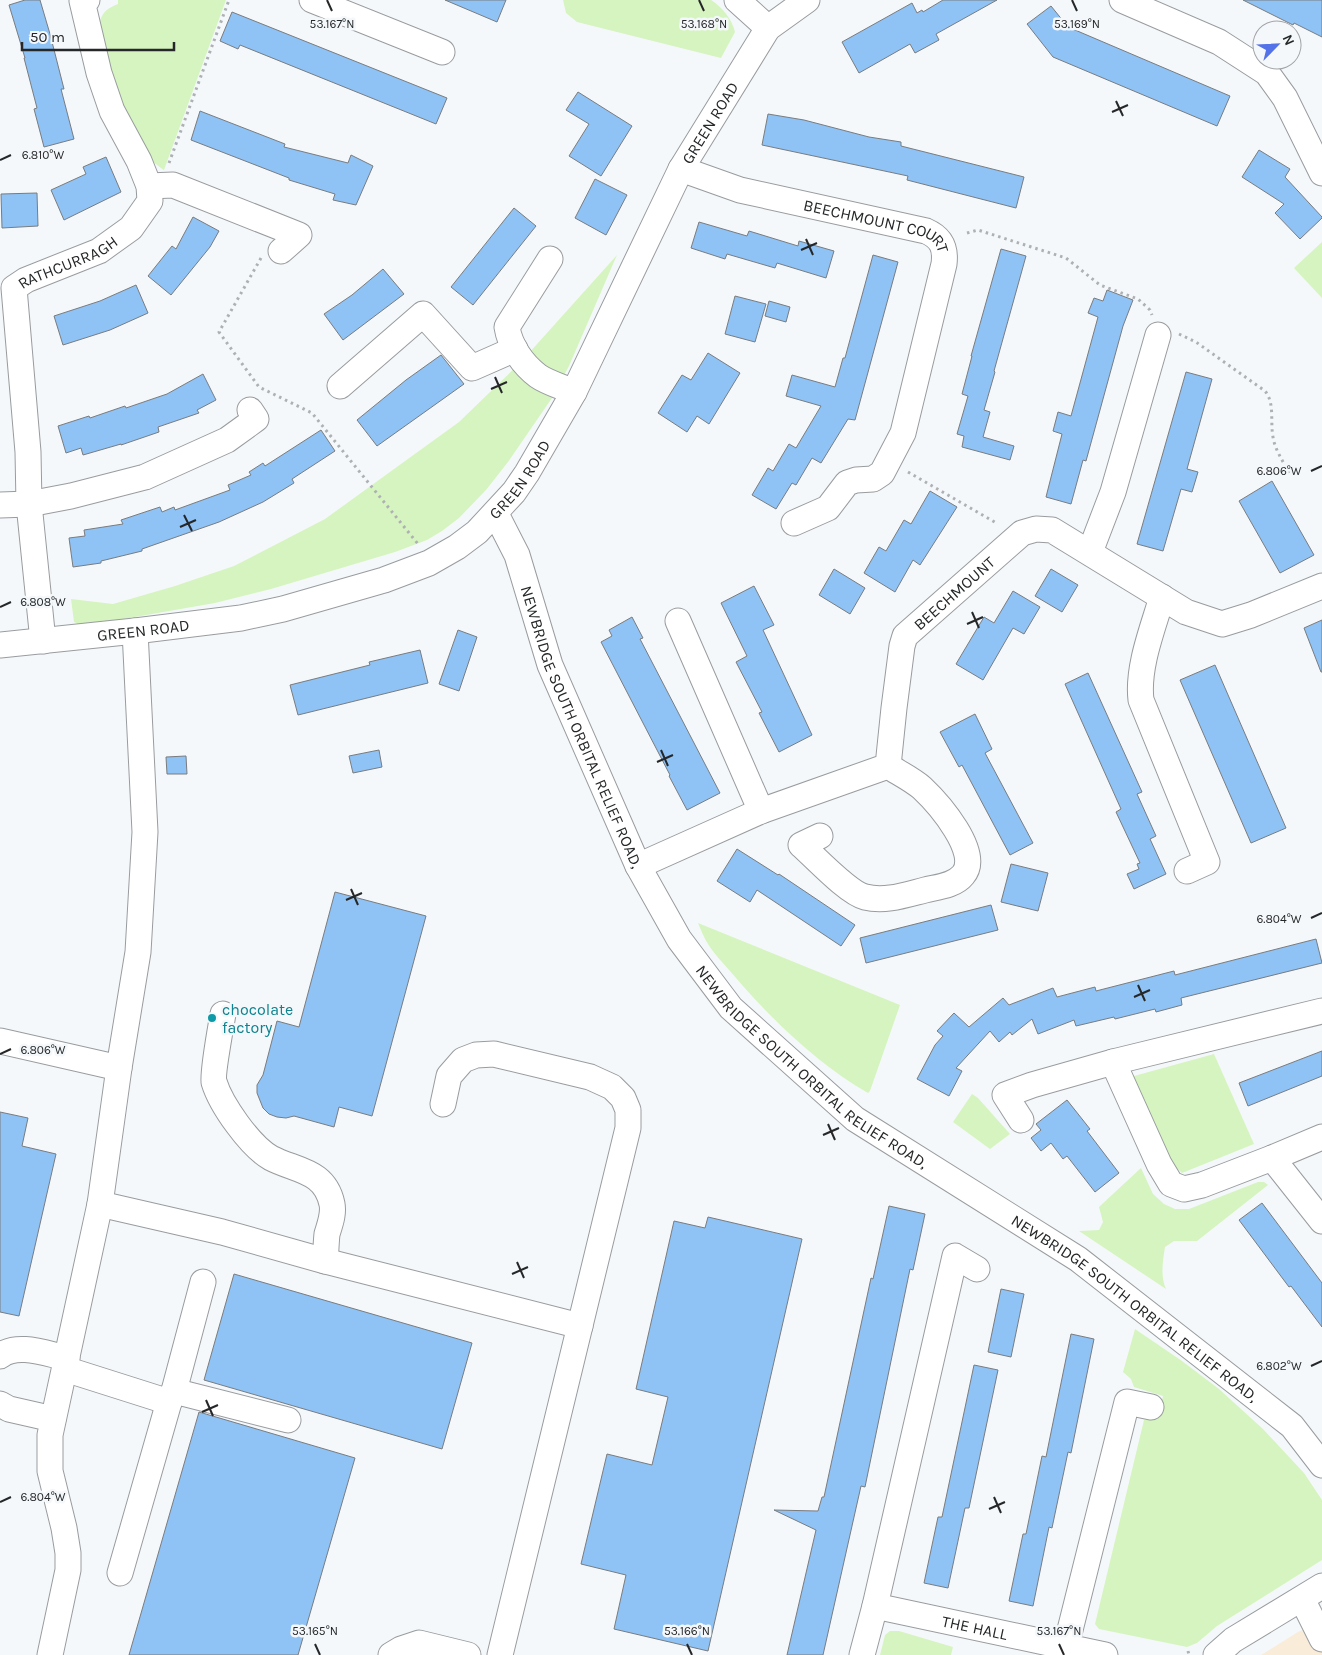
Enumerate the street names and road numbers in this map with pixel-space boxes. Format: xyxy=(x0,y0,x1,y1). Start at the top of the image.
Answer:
street label: GREEN ROAD xyxy=(677,78,742,167)
street label: BEECHMOUNT COURT xyxy=(802,195,954,254)
street label: RATHCURRAGH xyxy=(14,231,121,293)
street label: GREEN ROAD xyxy=(485,436,554,523)
street label: BEECHMOUNT xyxy=(910,552,998,634)
street label: NEWBRIDGE SOUTH ORBITAL RELIEF ROAD, xyxy=(517,583,647,871)
street label: GREEN ROAD xyxy=(96,615,190,644)
street label: NEWBRIDGE SOUTH ORBITAL RELIEF ROAD, xyxy=(692,961,932,1172)
street label: NEWBRIDGE SOUTH ORBITAL RELIEF ROAD, xyxy=(1008,1210,1262,1406)
street label: THE HALL xyxy=(940,1611,1010,1644)

